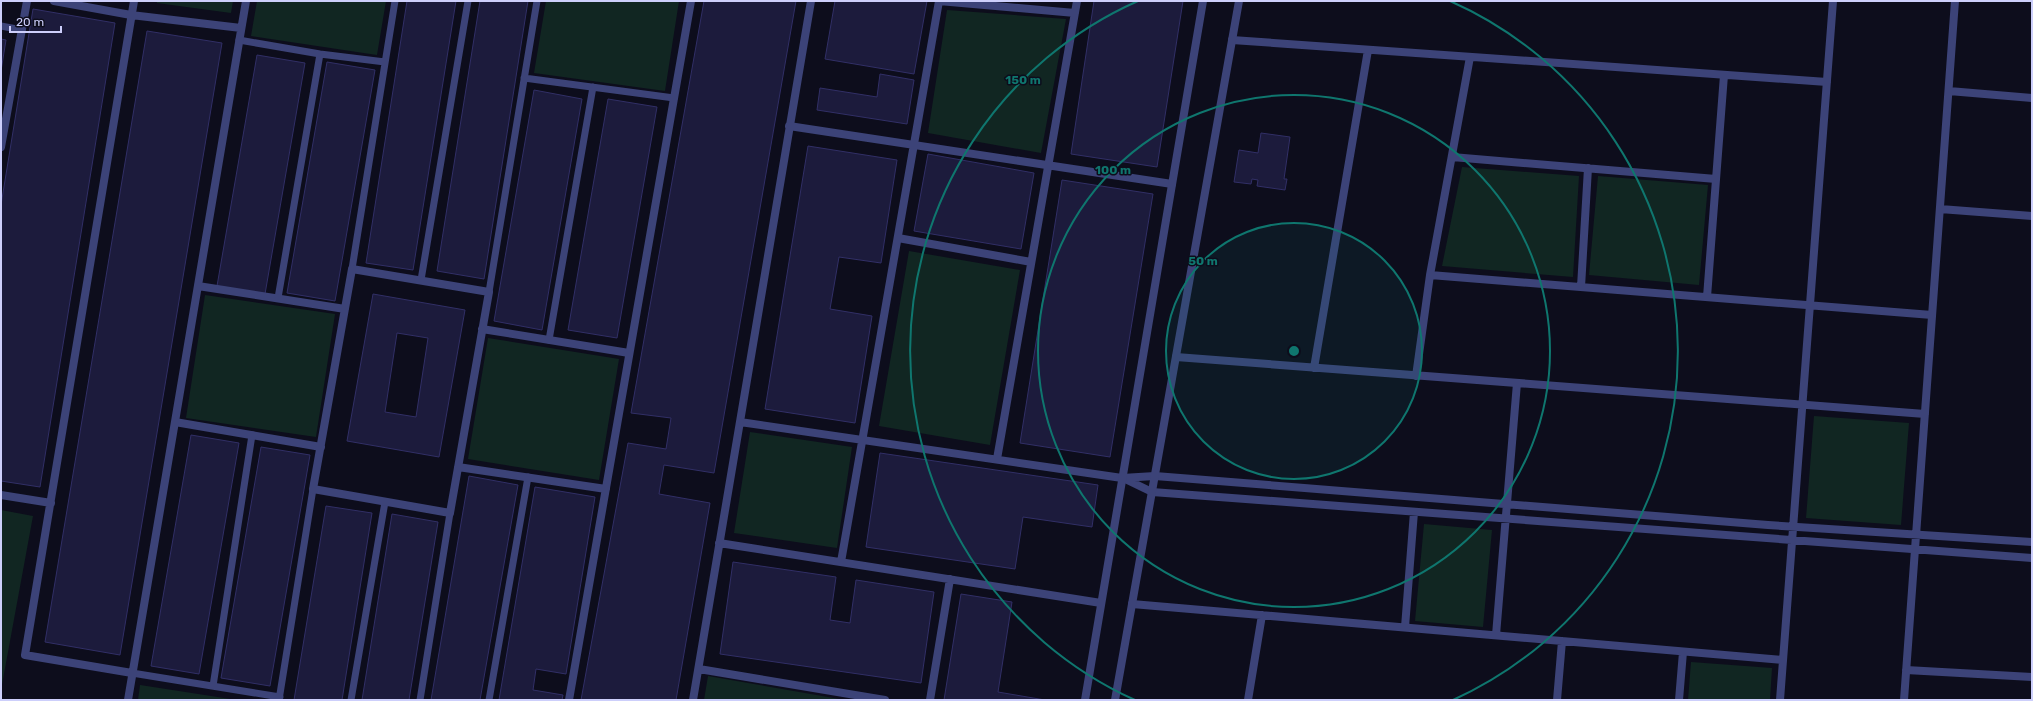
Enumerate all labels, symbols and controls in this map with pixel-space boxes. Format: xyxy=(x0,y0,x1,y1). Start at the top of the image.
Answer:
scale bar xyxy=(10,8,61,34)
text: 20 m xyxy=(16,15,44,29)
text: 150 m xyxy=(1005,73,1041,87)
text: 100 m xyxy=(1095,163,1131,177)
text: 50 m xyxy=(1188,254,1218,268)
centre of rings xyxy=(1287,344,1301,358)

